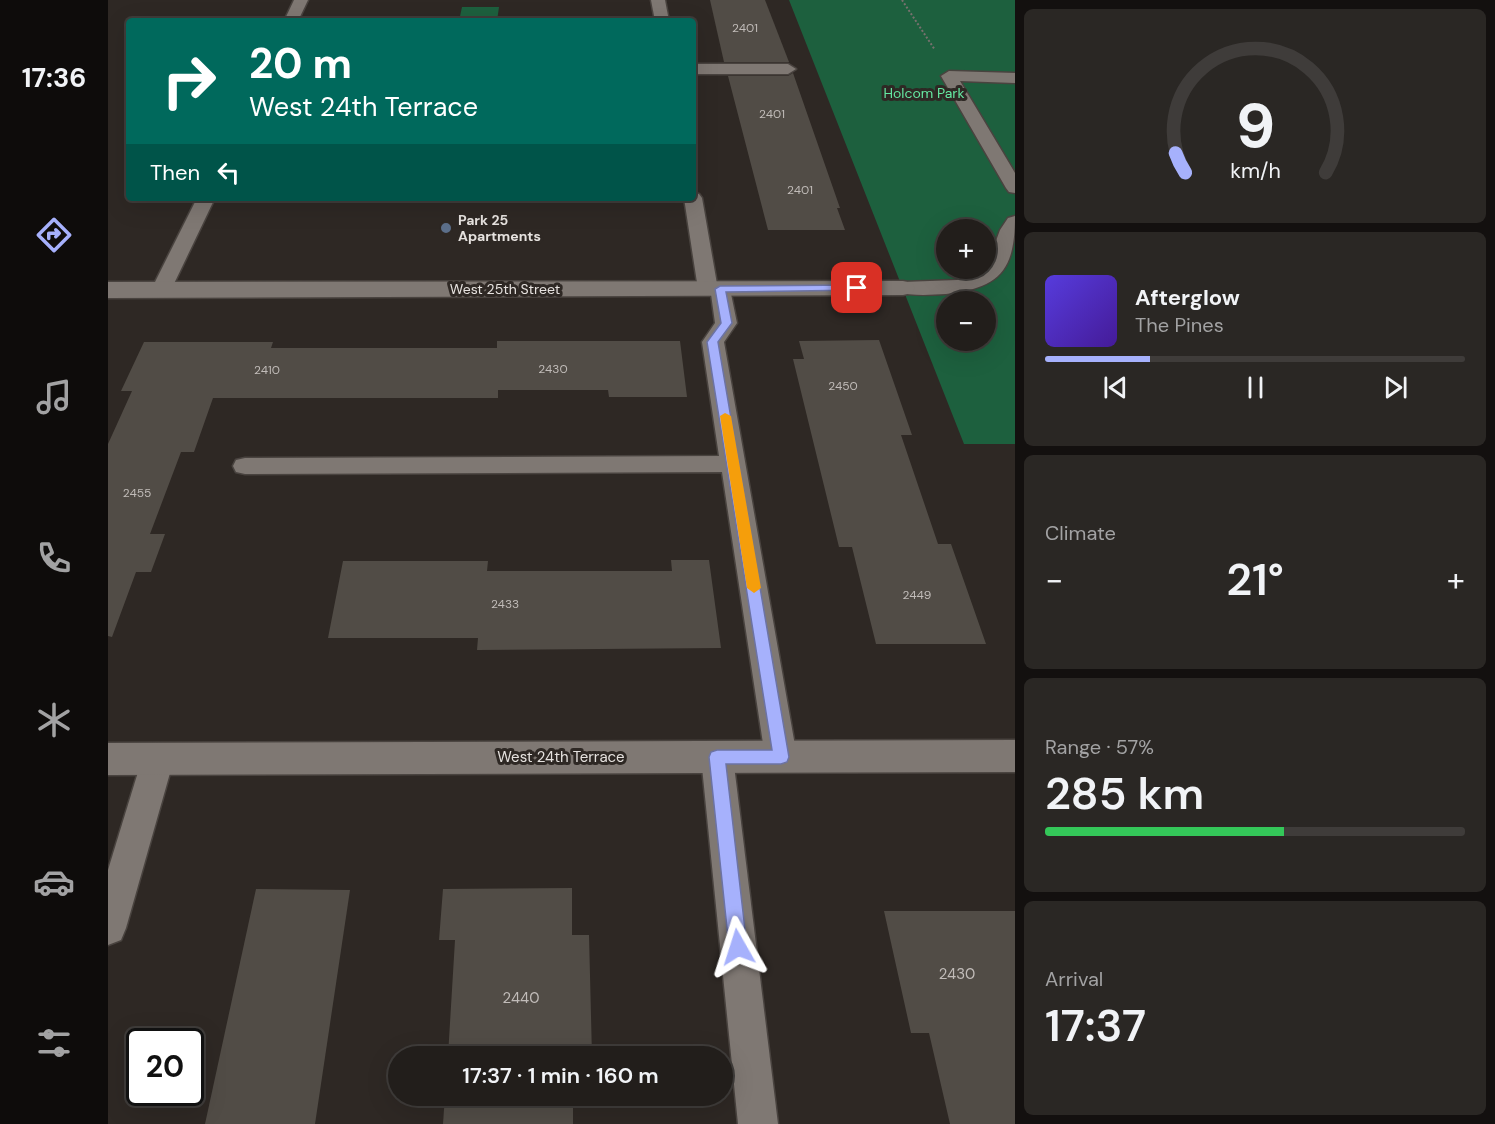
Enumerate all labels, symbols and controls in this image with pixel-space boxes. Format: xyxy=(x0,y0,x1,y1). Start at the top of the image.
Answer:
house number: 2401 xyxy=(732,20,758,36)
text: 20 m xyxy=(249,36,352,91)
icon: right xyxy=(150,42,228,120)
text: 17:36 xyxy=(22,60,86,95)
park label: Holcom Park xyxy=(883,84,965,102)
text: 9 xyxy=(1235,85,1275,166)
text: West 24th Terrace xyxy=(249,89,478,124)
house number: 2401 xyxy=(759,106,785,122)
icon: left xyxy=(212,156,245,189)
text: km/h xyxy=(1230,157,1280,185)
text: Then xyxy=(150,158,200,187)
house number: 2401 xyxy=(787,182,813,198)
place label: Park 25 Apartments xyxy=(458,211,541,245)
icon: directions xyxy=(33,214,75,256)
map controls xyxy=(936,219,996,351)
button: + xyxy=(936,219,996,279)
marker: Park 25 Apartments xyxy=(439,221,453,235)
pin xyxy=(831,262,882,313)
icon: arrive xyxy=(840,271,873,304)
street label: West 25th Street xyxy=(450,280,560,298)
text: Afterglow xyxy=(1135,283,1240,312)
button: − xyxy=(936,291,996,351)
text: The Pines xyxy=(1135,312,1224,338)
house number: 2430 xyxy=(538,361,568,377)
house number: 2410 xyxy=(254,362,280,378)
icon: previous xyxy=(1099,371,1132,404)
icon: pause xyxy=(1239,371,1272,404)
icon: next xyxy=(1379,371,1412,404)
icon: music xyxy=(33,376,75,418)
house number: 2450 xyxy=(828,378,858,394)
house number: 2455 xyxy=(123,485,151,501)
text: Climate xyxy=(1045,520,1116,546)
icon: phone xyxy=(33,537,75,579)
text: 21° xyxy=(1226,550,1284,609)
text: − xyxy=(1045,558,1063,601)
text: + xyxy=(1447,558,1465,601)
house number: 2449 xyxy=(903,587,931,603)
house number: 2433 xyxy=(491,596,519,612)
icon: climate xyxy=(33,699,75,741)
text: Range · 57% xyxy=(1045,734,1154,760)
street label: West 24th Terrace xyxy=(497,747,625,767)
text: 285 km xyxy=(1045,764,1204,823)
icon: car xyxy=(33,861,75,903)
position arrow xyxy=(706,915,770,979)
house number: 2430 xyxy=(939,964,975,984)
text: Arrival xyxy=(1045,966,1103,992)
house number: 2440 xyxy=(503,988,539,1008)
text: 17:37 xyxy=(1045,996,1146,1055)
icon: filters xyxy=(33,1022,75,1064)
speed limit sign: 20 xyxy=(126,1028,204,1106)
text: 17:37 · 1 min · 160 m xyxy=(462,1061,659,1090)

